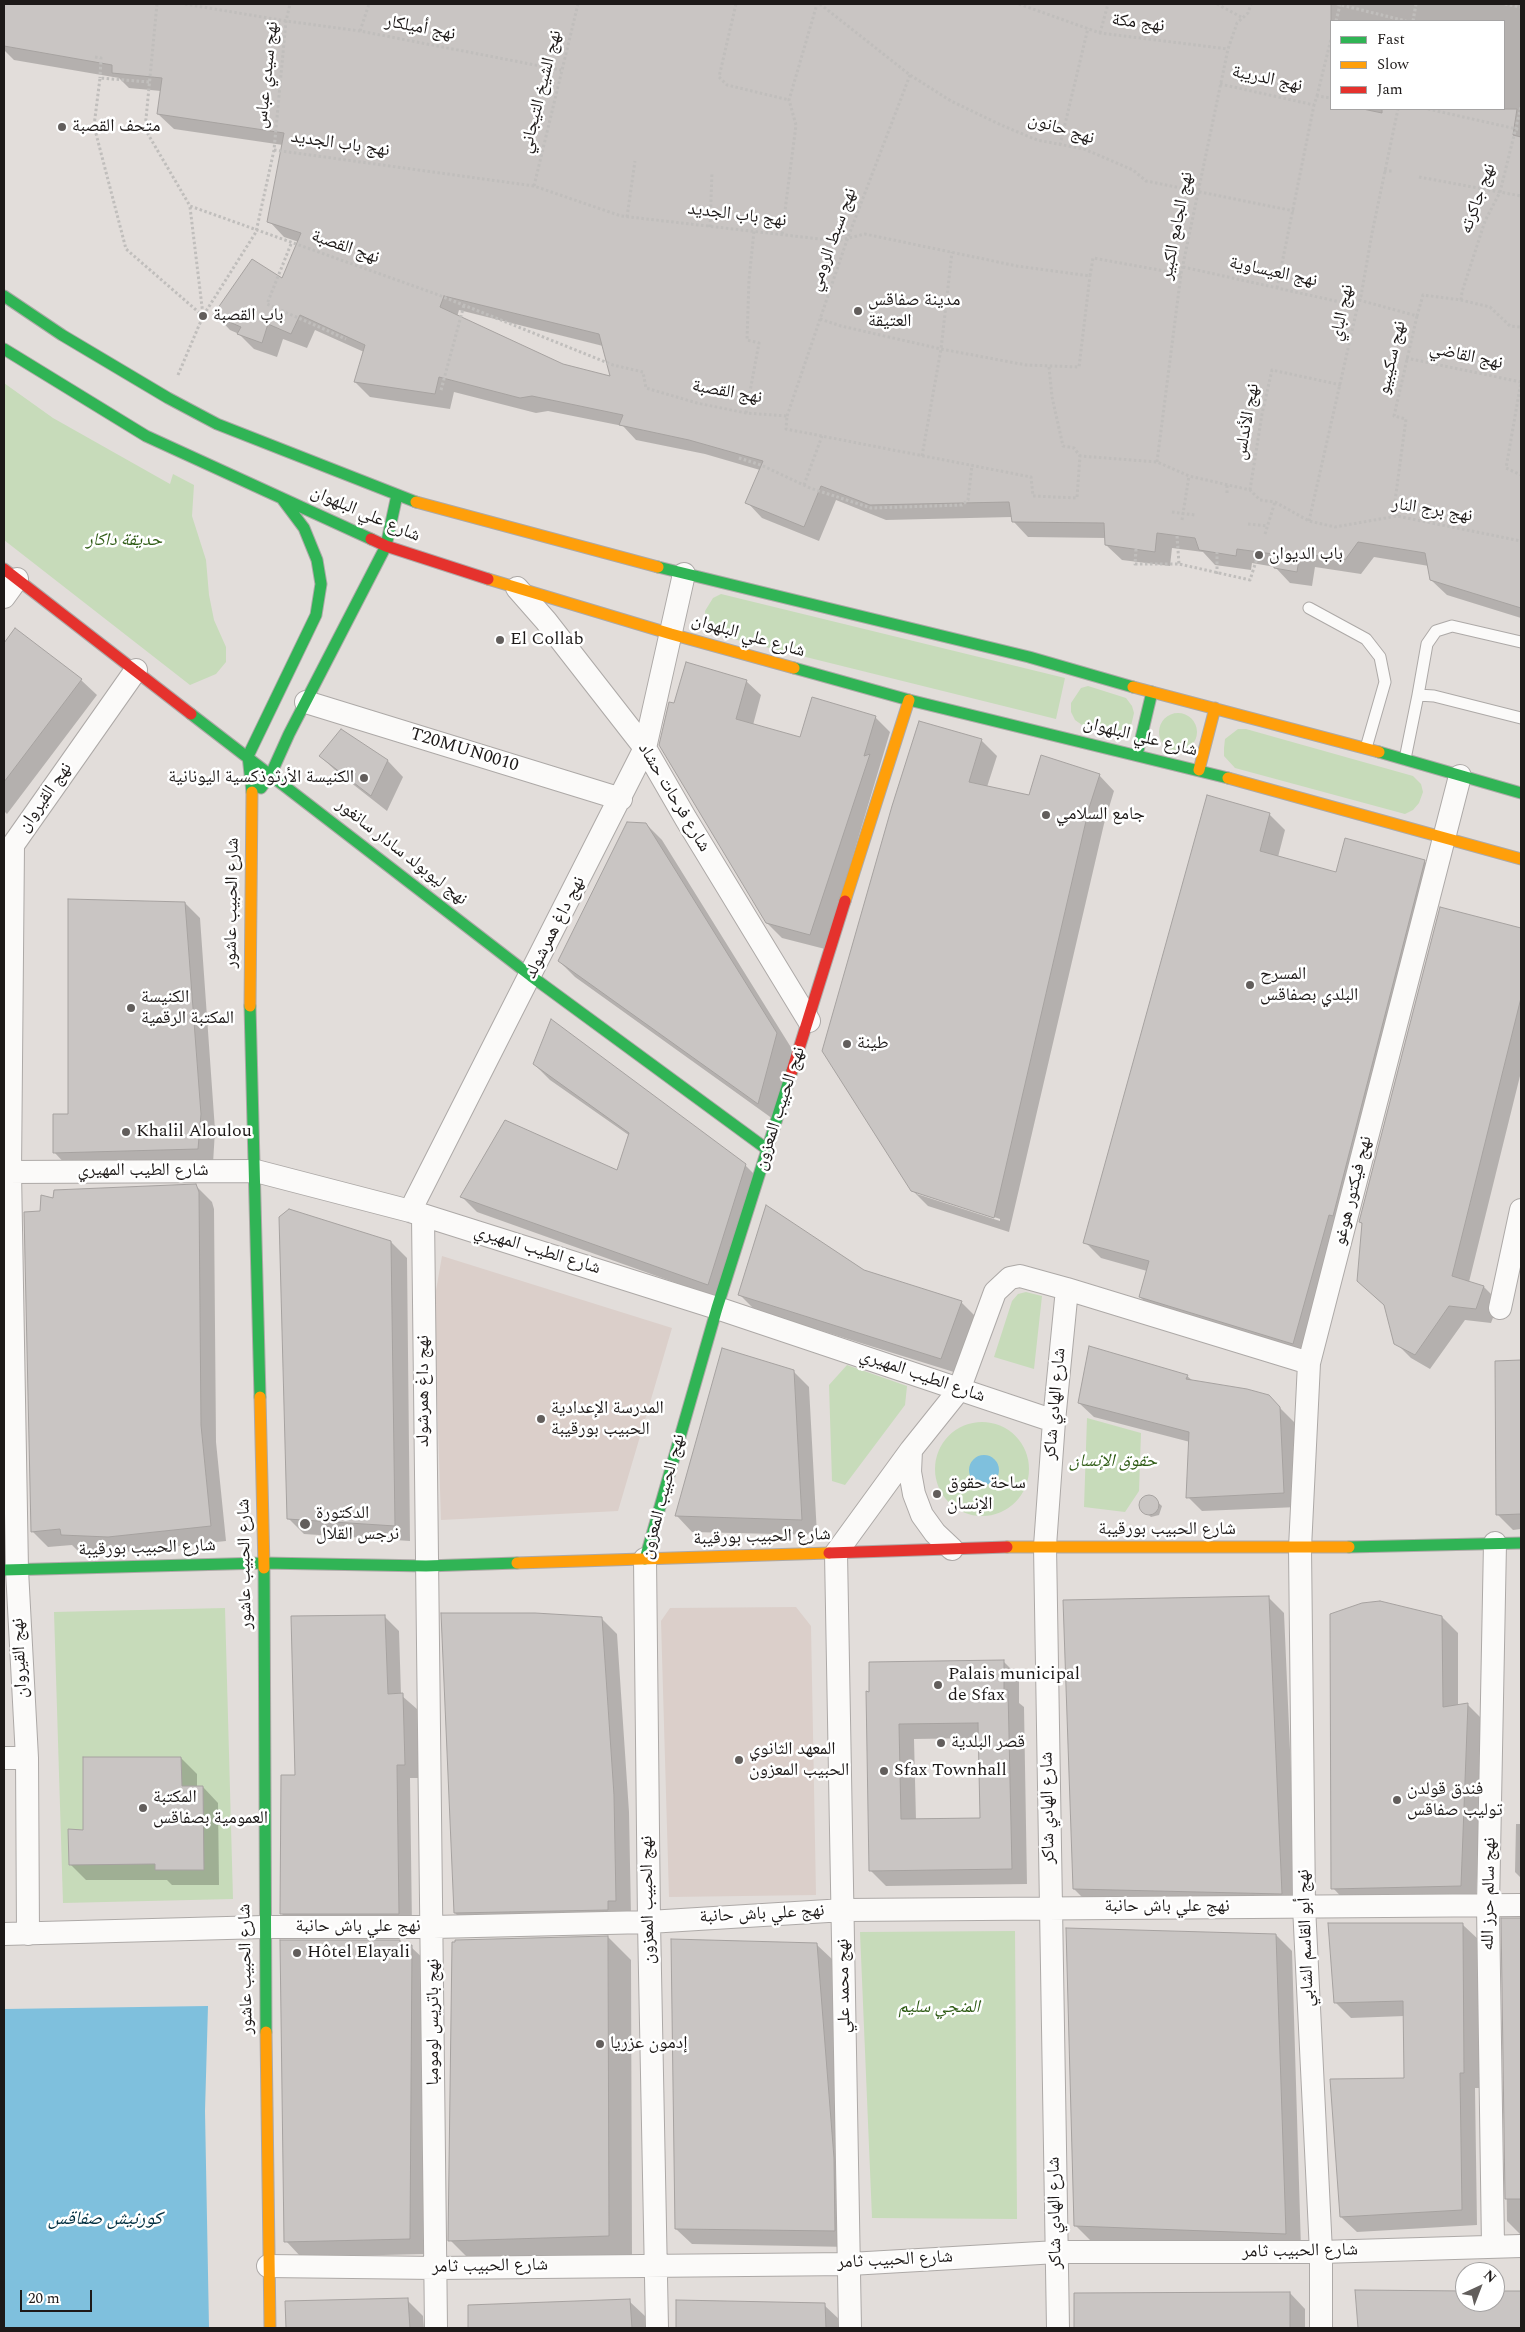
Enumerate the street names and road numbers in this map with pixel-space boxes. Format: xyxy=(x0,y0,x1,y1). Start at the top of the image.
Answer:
street label: نهج مكة xyxy=(1110,10,1166,38)
street label: نهج أميلكار xyxy=(383,12,457,46)
street label: نهج سيدي عباس xyxy=(252,20,284,130)
street label: نهج الشيخ التيجاني xyxy=(516,28,568,156)
street label: نهج الدريبة xyxy=(1230,62,1304,98)
street label: نهج حانون xyxy=(1025,110,1097,150)
street label: نهج باب الجديد xyxy=(289,127,391,163)
street label: نهج جاكرته xyxy=(1456,161,1502,237)
street label: نهج الجامع الكبير xyxy=(1157,170,1199,282)
street label: نهج سبط الرومي xyxy=(805,185,863,295)
street label: نهج باب الجديد xyxy=(686,199,788,233)
street label: نهج القصبة xyxy=(308,226,382,270)
street label: نهج العيساوية xyxy=(1227,253,1319,293)
street label: نهج الباي xyxy=(1326,283,1360,343)
street label: نهج سكيبيو xyxy=(1374,319,1412,397)
street label: نهج القاضي xyxy=(1427,339,1505,375)
street label: نهج القصبة xyxy=(690,376,764,410)
street label: نهج الأندلس xyxy=(1231,382,1265,462)
street label: شارع علي البلهوان xyxy=(307,482,423,548)
street label: نهج برج النار xyxy=(1390,494,1474,528)
street label: شارع علي البلهوان xyxy=(689,610,807,664)
street label: شارع علي البلهوان xyxy=(1081,713,1199,763)
street label: T20MUN0010 xyxy=(407,724,521,778)
street label: شارع فرحات حشاد xyxy=(632,740,714,856)
street label: نهج القيروان xyxy=(14,759,78,837)
street label: نهج ليوبولد سادار سانغور xyxy=(331,795,471,911)
street label: شارع الحبيب عاشور xyxy=(221,838,245,968)
street label: نهج داغ همرشولد xyxy=(521,873,591,983)
street label: نهج الحبيب المعزون xyxy=(751,1045,811,1173)
street label: نهج فيكتور هوغو xyxy=(1330,1134,1378,1248)
street label: شارع الطيب المهيري xyxy=(77,1160,209,1182)
street label: شارع الطيب المهيري xyxy=(471,1222,603,1280)
street label: نهج داغ همرشولد xyxy=(413,1335,435,1447)
street label: شارع الطيب المهيري xyxy=(857,1345,987,1409)
street label: شارع الهادي شاكر xyxy=(1040,1347,1072,1461)
street label: نهج الحبيب المعزون xyxy=(637,1432,691,1562)
street label: شارع الحبيب عاشور xyxy=(234,1499,258,1629)
street label: شارع الحبيب بورقيبة xyxy=(1098,1519,1236,1541)
street label: شارع الحبيب بورقيبة xyxy=(693,1525,831,1551)
street label: شارع الحبيب بورقيبة xyxy=(78,1536,216,1562)
street label: نهج القيروان xyxy=(8,1617,34,1699)
street label: شارع الهادي شاكر xyxy=(1037,1752,1061,1864)
street label: نهج الحبيب المعزون xyxy=(637,1836,661,1964)
street label: نهج سالم حرز الله xyxy=(1478,1837,1502,1951)
street label: نهج أبو القاسم الشابي xyxy=(1294,1869,1320,2007)
street label: نهج علي باش حانبة xyxy=(1104,1896,1230,1918)
street label: نهج علي باش حانبة xyxy=(699,1901,825,1929)
street label: شارع الحبيب عاشور xyxy=(235,1904,259,2034)
street label: نهج علي باش حانبة xyxy=(295,1916,421,1938)
street label: نهج محمد علي xyxy=(833,1938,857,2034)
street label: نهج باتريس لومومبا xyxy=(423,1958,445,2086)
street label: شارع الهادي شاكر xyxy=(1044,2157,1068,2269)
street label: شارع الحبيب ثامر xyxy=(1242,2240,1358,2264)
street label: شارع الحبيب ثامر xyxy=(837,2247,953,2275)
street label: شارع الحبيب ثامر xyxy=(432,2255,548,2279)

